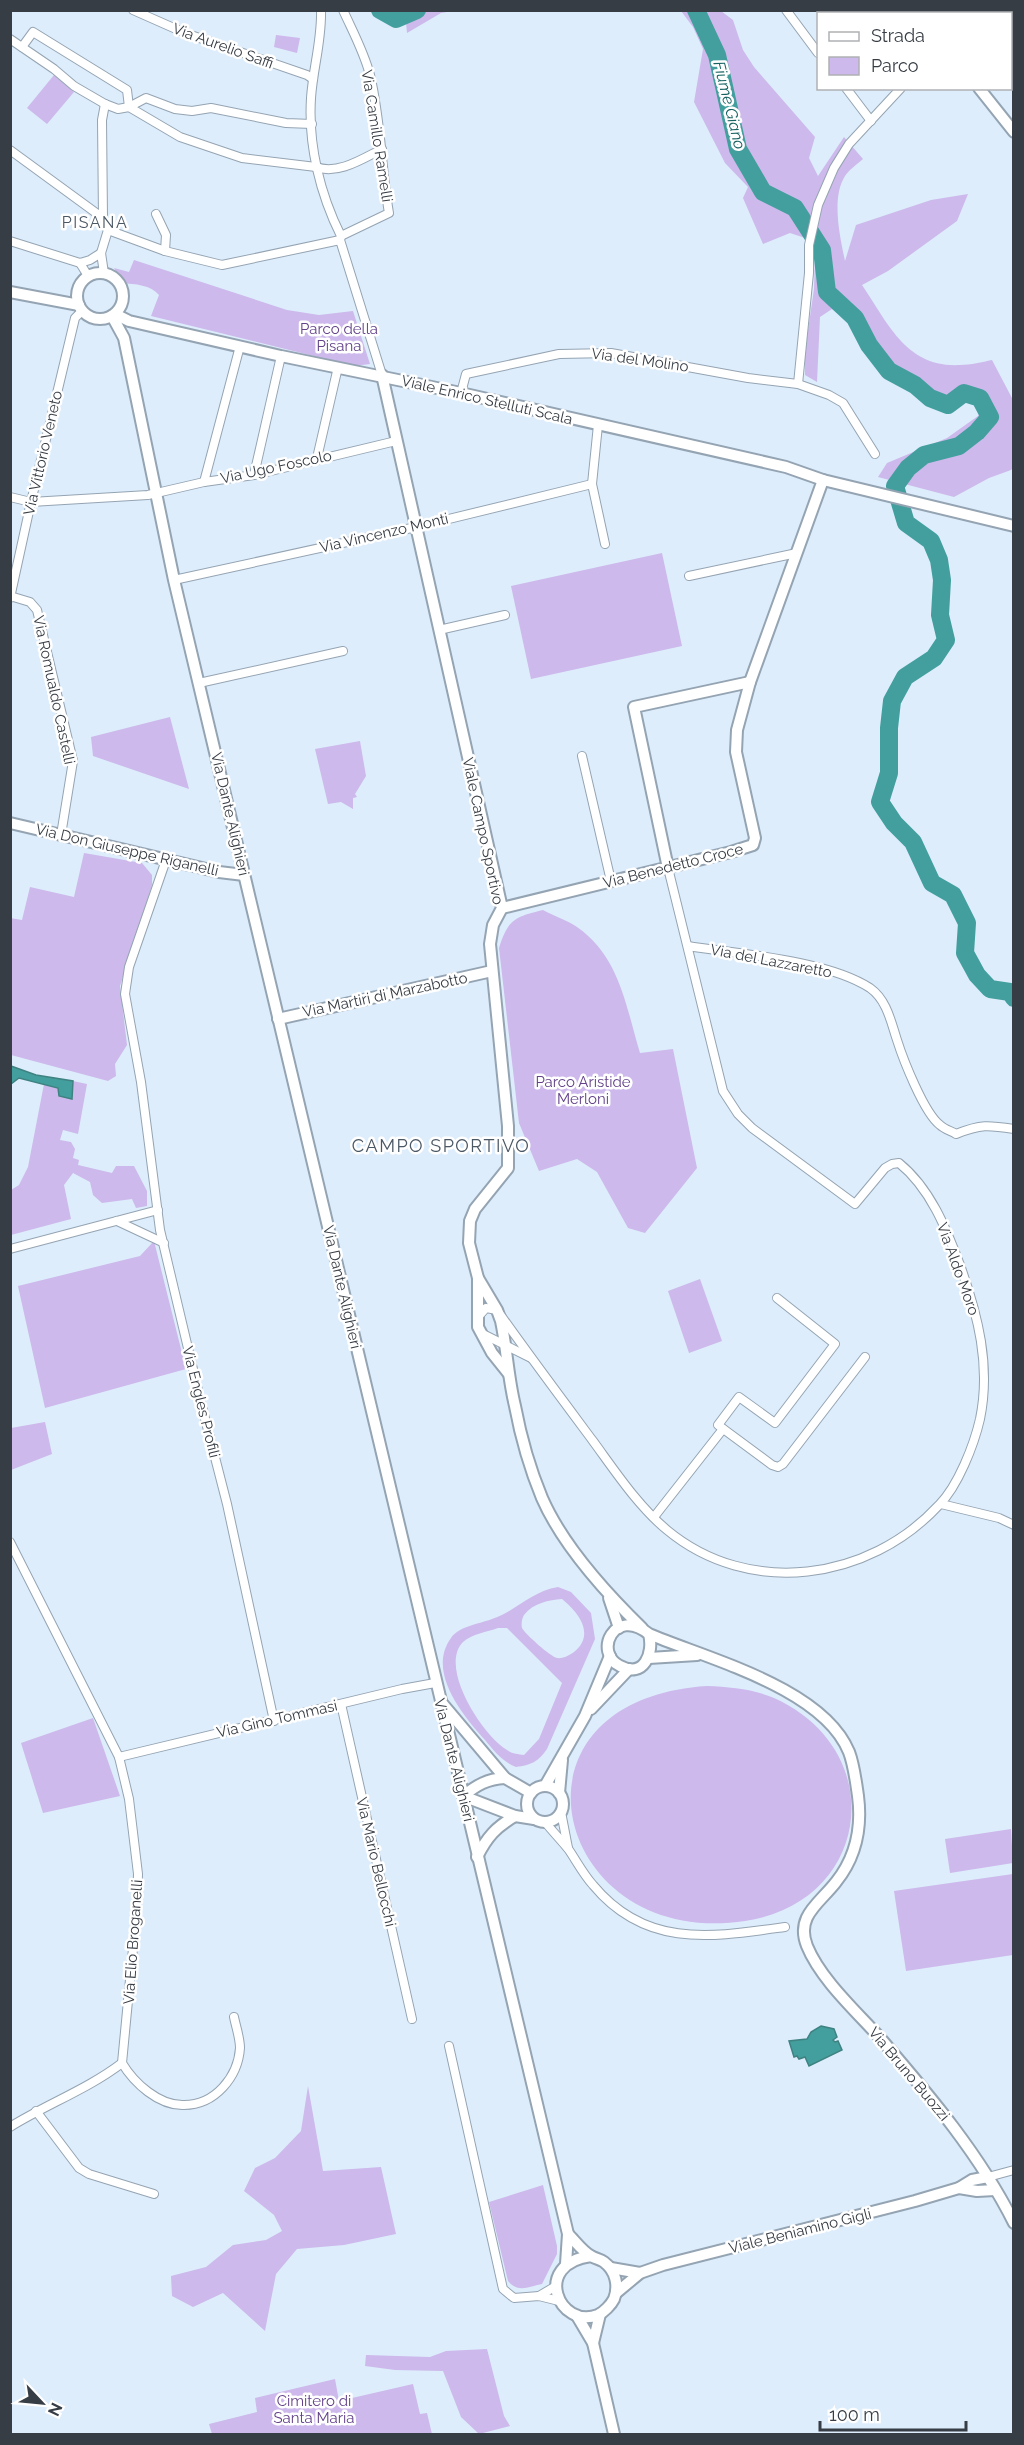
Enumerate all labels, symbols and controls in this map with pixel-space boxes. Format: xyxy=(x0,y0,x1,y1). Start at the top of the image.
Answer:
legend xyxy=(817,12,1012,90)
street label: Via Aurelio Saffi xyxy=(170,19,276,73)
text: Strada xyxy=(871,25,925,46)
text: Parco xyxy=(871,55,919,76)
water label: Fiume Giano xyxy=(709,59,750,151)
street label: Via Camillo Ramelli xyxy=(358,69,396,203)
district label: PISANA xyxy=(62,213,128,232)
park label: Parco della Pisana xyxy=(300,320,378,355)
street label: Via del Molino xyxy=(590,344,690,376)
street label: Viale Enrico Stelluti Scala xyxy=(400,372,574,428)
street label: Via Vittorio Veneto xyxy=(20,389,66,517)
street label: Via Ugo Foscolo xyxy=(219,446,333,488)
street label: Via Vincenzo Monti xyxy=(318,509,450,557)
street label: Via Romualdo Castelli xyxy=(29,614,79,766)
street label: Via Dante Alighieri xyxy=(207,751,253,877)
street label: Viale Campo Sportivo xyxy=(459,756,507,906)
street label: Via Don Giuseppe Riganelli xyxy=(34,820,220,880)
street label: Via Benedetto Croce xyxy=(601,840,745,892)
street label: Via del Lazzaretto xyxy=(709,940,833,982)
street label: Via Martiri di Marzabotto xyxy=(301,969,469,1021)
park label: Parco Aristide Merloni xyxy=(535,1073,631,1108)
district label: CAMPO SPORTIVO xyxy=(352,1135,530,1156)
street label: Via Aldo Moro xyxy=(933,1220,983,1318)
street label: Via Dante Alighieri xyxy=(319,1224,365,1350)
street label: Via Engles Profili xyxy=(178,1344,224,1460)
street label: Via Gino Tommasi xyxy=(215,1696,339,1742)
street label: Via Dante Alighieri xyxy=(430,1697,478,1823)
street label: Via Mario Bellocchi xyxy=(352,1796,400,1928)
street label: Via Elio Broganelli xyxy=(120,1879,146,2005)
street label: Via Bruno Buozzi xyxy=(865,2023,953,2125)
street label: Viale Beniamino Gigli xyxy=(727,2205,873,2257)
north arrow xyxy=(12,2373,72,2433)
park label: Cimitero di Santa Maria xyxy=(274,2392,354,2427)
scale bar xyxy=(820,2394,966,2432)
text: N xyxy=(44,2400,66,2419)
text: 100 m xyxy=(829,2404,880,2425)

